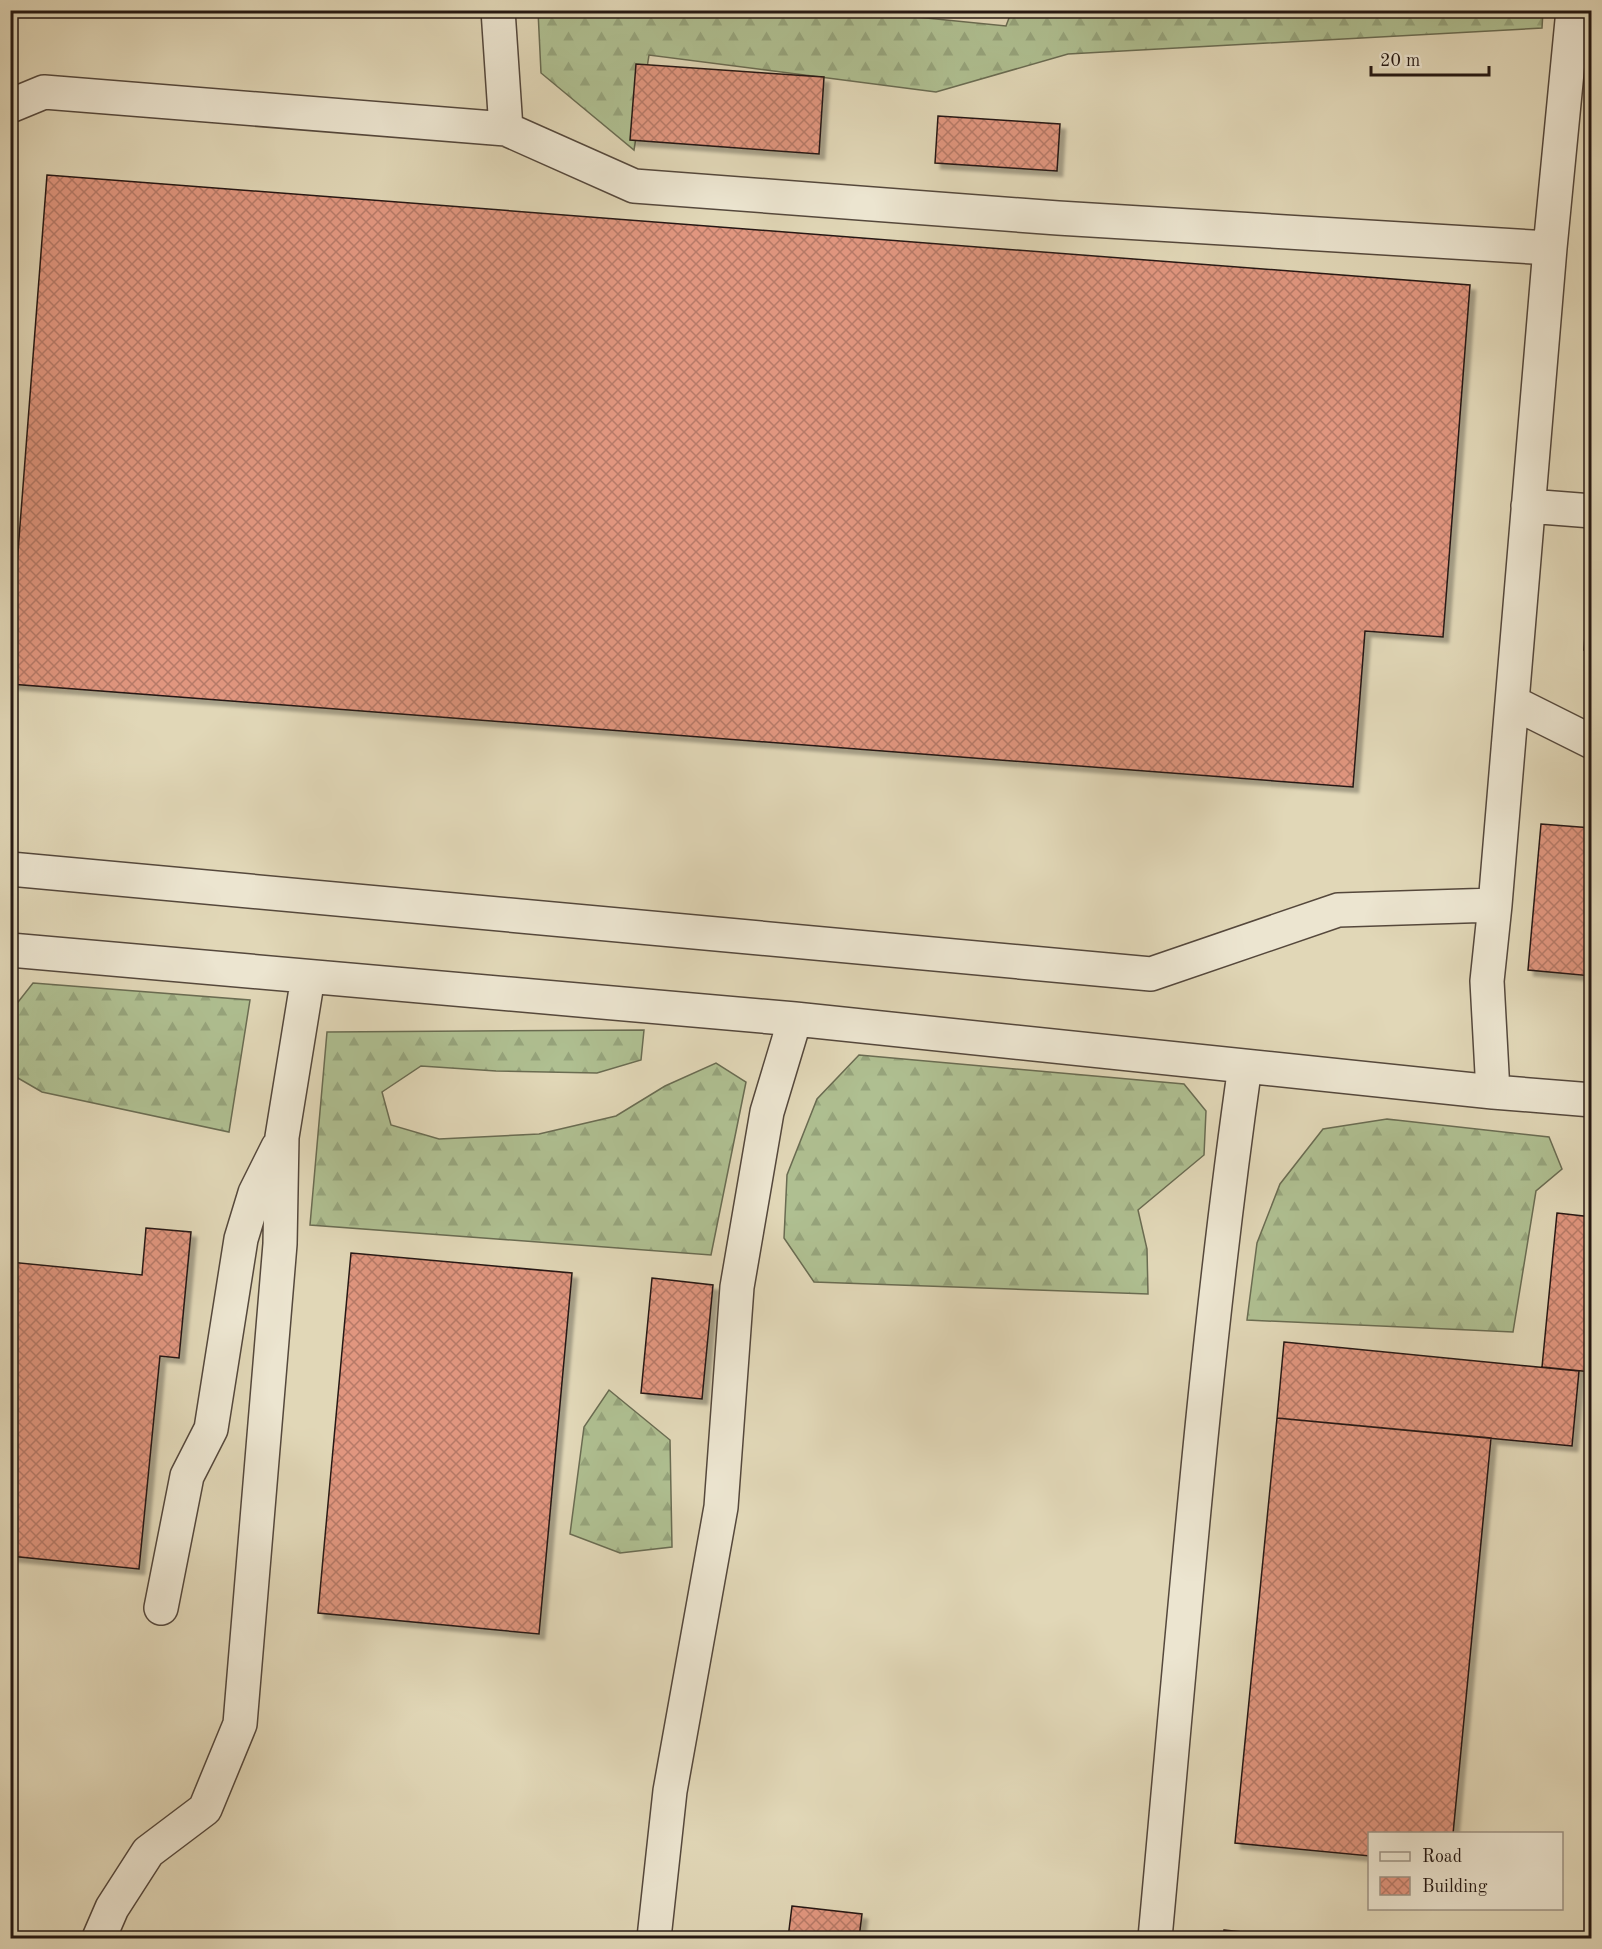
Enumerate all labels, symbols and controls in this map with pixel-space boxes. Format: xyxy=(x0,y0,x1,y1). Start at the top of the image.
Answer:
scale bar xyxy=(1371,39,1490,77)
text: 20 m xyxy=(1380,52,1420,70)
legend xyxy=(1368,1832,1563,1910)
text: Road xyxy=(1422,1848,1462,1866)
text: Building xyxy=(1422,1878,1488,1896)

